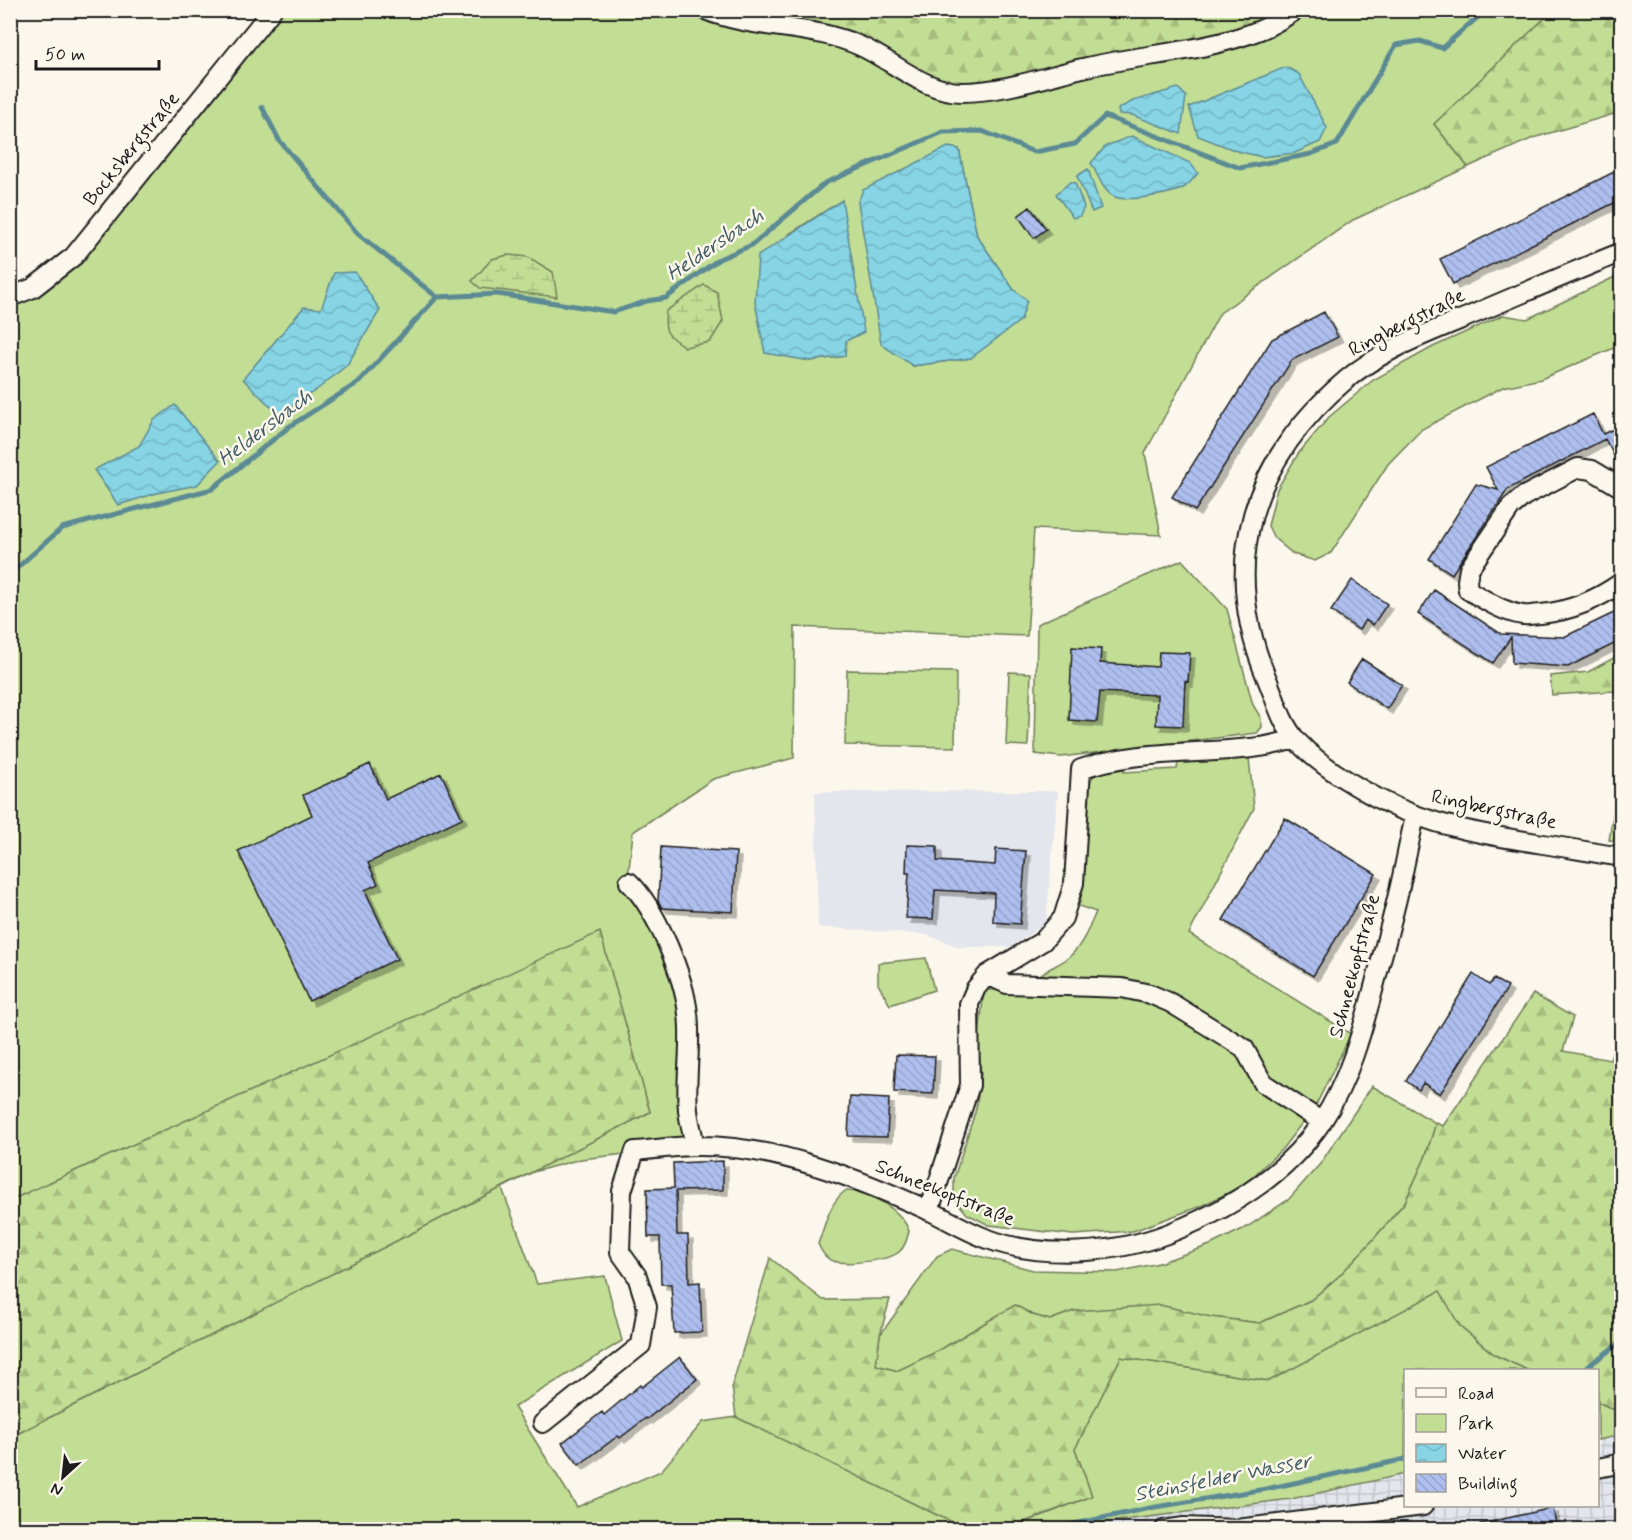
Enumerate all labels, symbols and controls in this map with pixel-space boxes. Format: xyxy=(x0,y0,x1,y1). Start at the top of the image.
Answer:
scale bar xyxy=(36,33,159,71)
text: 50 m xyxy=(45,43,85,67)
street label: Bocksbergstraße xyxy=(78,86,188,213)
water label: Heldersbach xyxy=(661,202,770,288)
street label: Ringbergstraße xyxy=(1344,282,1471,366)
water label: Heldersbach xyxy=(212,383,318,473)
street label: Ringbergstraße xyxy=(1428,784,1559,838)
street label: Schneekopfstraße xyxy=(1323,891,1387,1041)
street label: Schneekopfstraße xyxy=(871,1153,1019,1233)
legend xyxy=(1404,1369,1599,1507)
text: Road xyxy=(1458,1382,1494,1406)
text: Park xyxy=(1458,1412,1494,1436)
text: Water xyxy=(1458,1442,1507,1466)
north arrow xyxy=(33,1447,93,1507)
water label: Steinsfelder Wasser xyxy=(1132,1447,1316,1509)
text: Building xyxy=(1458,1472,1518,1498)
text: N xyxy=(47,1477,66,1501)

